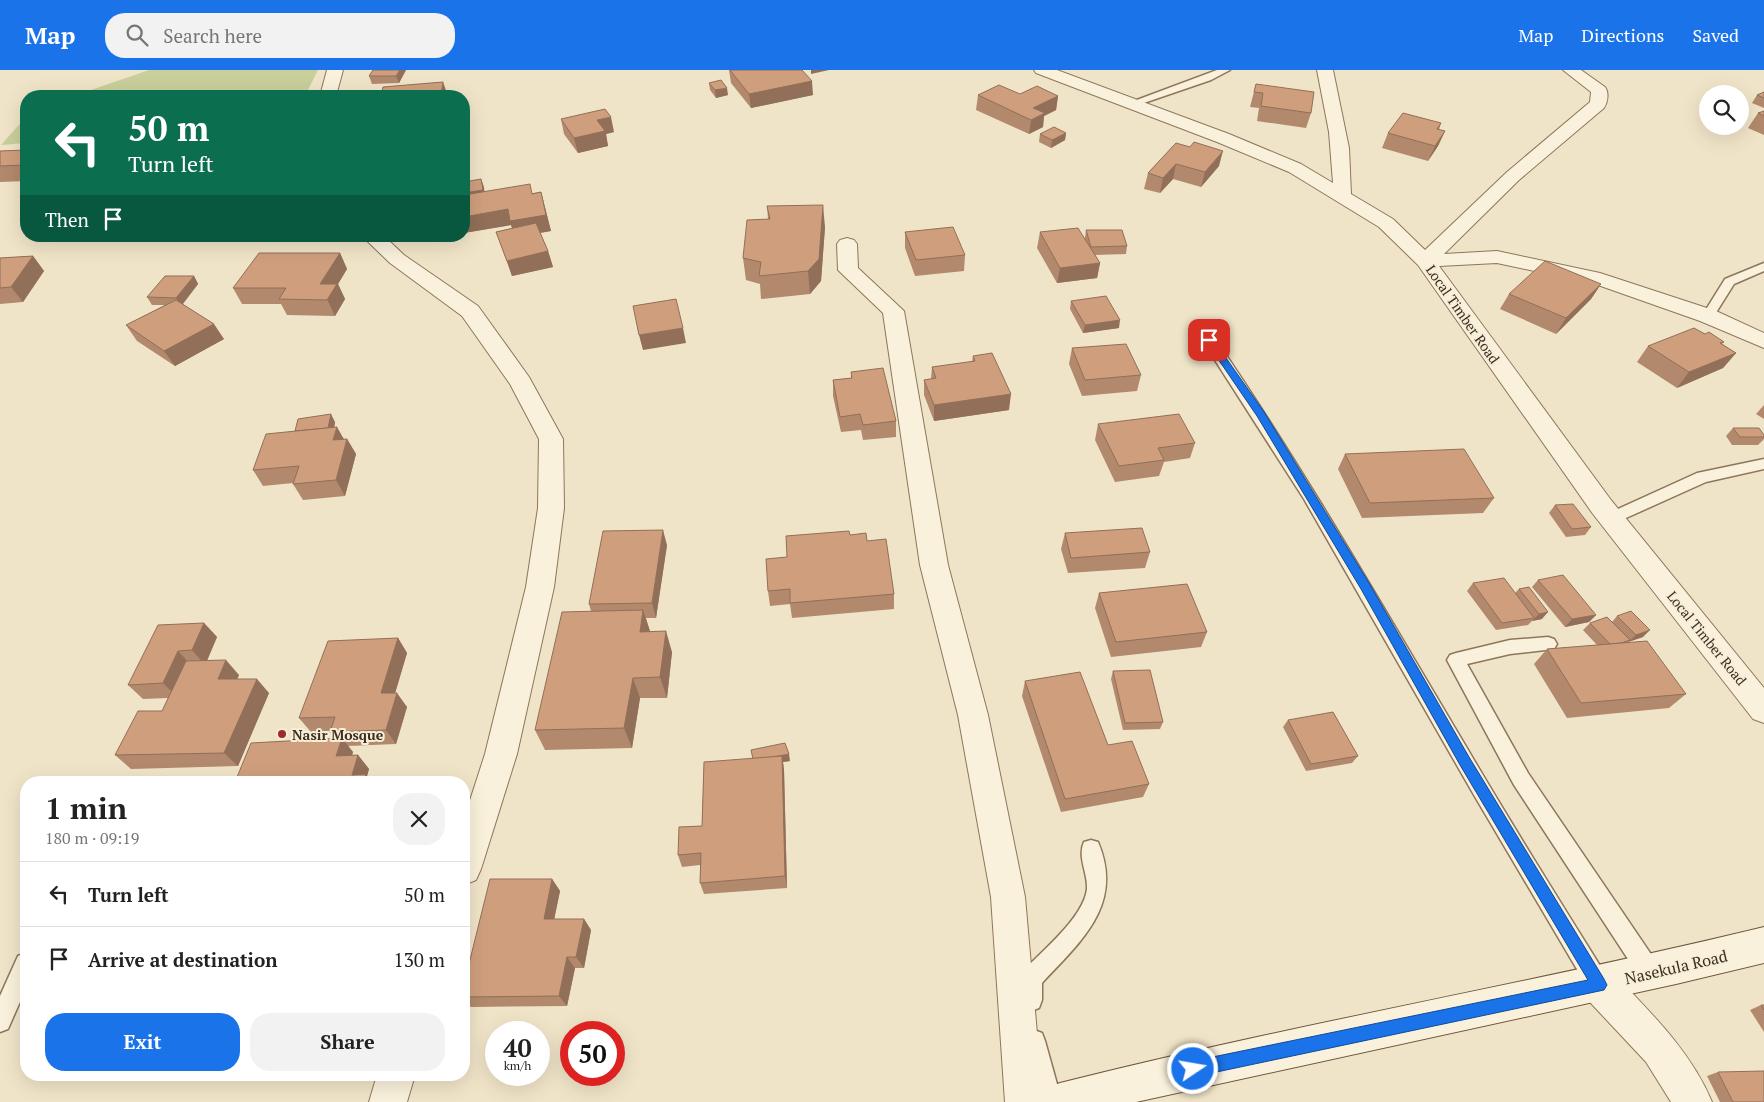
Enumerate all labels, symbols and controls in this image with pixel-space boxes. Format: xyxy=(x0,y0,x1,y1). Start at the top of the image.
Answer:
search box xyxy=(105,13,455,58)
text: Map xyxy=(25,19,75,51)
icon: search xyxy=(123,21,151,49)
text: Search here xyxy=(163,23,262,48)
text: Map xyxy=(1518,23,1553,47)
text: Directions xyxy=(1581,23,1664,47)
text: Saved xyxy=(1692,23,1739,47)
map controls xyxy=(1699,85,1749,135)
button: search xyxy=(1699,85,1749,135)
text: 50 m xyxy=(128,105,209,151)
icon: left xyxy=(45,110,110,175)
text: Turn left xyxy=(128,149,214,178)
icon: arrive xyxy=(99,205,127,233)
text: Then xyxy=(45,207,89,232)
street label: Local Timber Road xyxy=(1422,261,1504,367)
pin xyxy=(1188,319,1230,361)
icon: arrive xyxy=(1195,326,1223,354)
street label: Local Timber Road xyxy=(1663,587,1751,689)
place label: Nasir Mosque xyxy=(292,725,384,744)
marker: Nasir Mosque xyxy=(276,728,288,740)
text: 1 min xyxy=(45,788,127,828)
button: close xyxy=(393,793,445,845)
text: 180 m · 09:19 xyxy=(45,827,139,849)
icon: left xyxy=(45,880,73,908)
text: Turn left xyxy=(88,882,169,907)
text: 50 m xyxy=(404,882,445,907)
street label: Nasekula Road xyxy=(1623,944,1730,989)
icon: arrive xyxy=(45,945,73,973)
text: Arrive at destination xyxy=(88,947,277,972)
text: 130 m xyxy=(394,947,445,972)
button: Exit xyxy=(45,1013,240,1071)
button: Share xyxy=(250,1013,445,1071)
speed limit sign: 50 xyxy=(560,1021,625,1086)
text: 40 xyxy=(503,1031,532,1064)
position arrow xyxy=(1166,1042,1218,1094)
text: km/h xyxy=(504,1058,531,1073)

